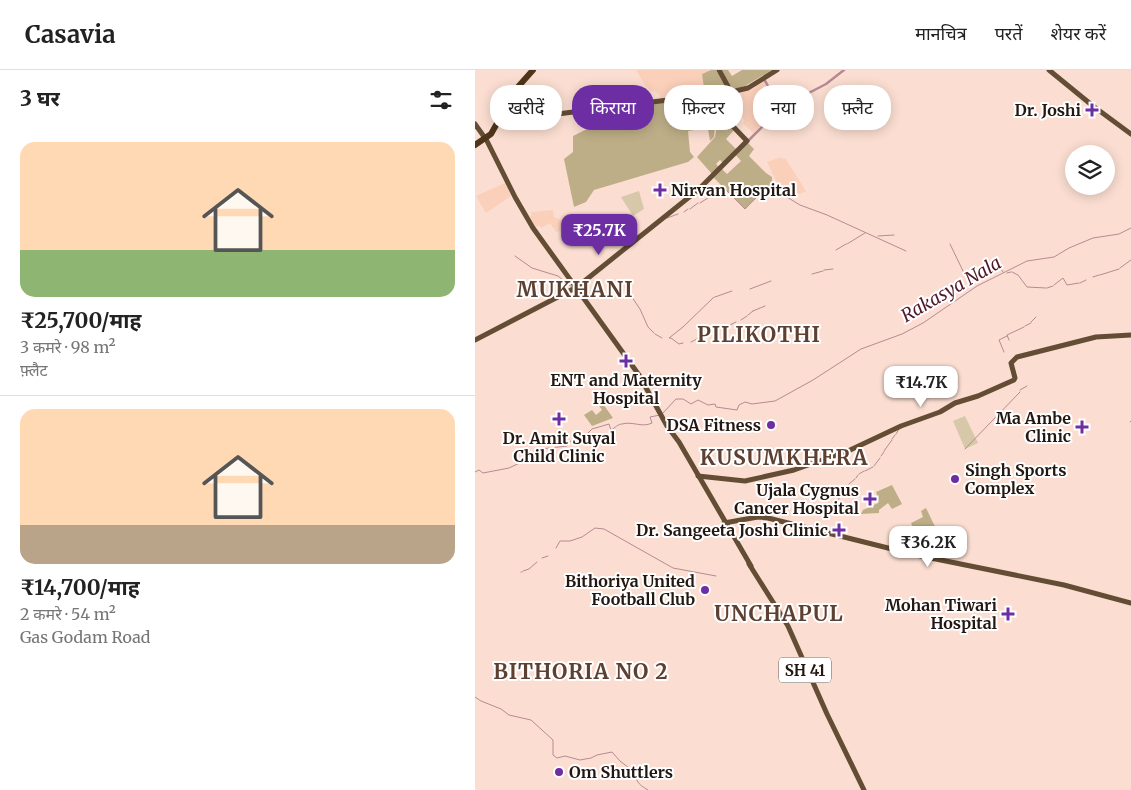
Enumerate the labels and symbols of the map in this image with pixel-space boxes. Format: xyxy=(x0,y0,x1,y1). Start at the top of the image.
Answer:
place label: Dr. Joshi xyxy=(1015,100,1082,120)
marker: Dr. Joshi xyxy=(1085,103,1099,117)
place label: Nirvan Hospital xyxy=(671,180,796,200)
marker: Nirvan Hospital xyxy=(653,183,667,197)
pin: ₹25.7K xyxy=(558,214,640,256)
water label: Rakasya Nala xyxy=(897,251,1005,327)
district label: MUKHANI xyxy=(516,276,634,303)
district label: PILIKOTHI xyxy=(697,321,821,348)
marker: ENT and Maternity Hospital xyxy=(619,354,633,368)
pin: ₹14.7K xyxy=(880,366,962,408)
place label: ENT and Maternity Hospital xyxy=(550,370,702,408)
place label: Ma Ambe Clinic xyxy=(996,408,1071,446)
marker: Dr. Amit Suyal Child Clinic xyxy=(552,412,566,426)
place label: DSA Fitness xyxy=(667,415,761,435)
marker: DSA Fitness xyxy=(765,419,777,431)
marker: Ma Ambe Clinic xyxy=(1075,420,1089,434)
place label: Dr. Amit Suyal Child Clinic xyxy=(503,428,615,466)
district label: KUSUMKHERA xyxy=(700,444,868,471)
place label: Singh Sports Complex xyxy=(965,460,1067,498)
marker: Singh Sports Complex xyxy=(949,473,961,485)
place label: Ujala Cygnus Cancer Hospital xyxy=(734,480,859,518)
marker: Ujala Cygnus Cancer Hospital xyxy=(863,492,877,506)
place label: Dr. Sangeeta Joshi Clinic xyxy=(636,520,828,540)
marker: Dr. Sangeeta Joshi Clinic xyxy=(832,523,846,537)
pin: ₹36.2K xyxy=(887,526,969,568)
place label: Bithoriya United Football Club xyxy=(565,571,695,609)
marker: Bithoriya United Football Club xyxy=(699,584,711,596)
place label: Mohan Tiwari Hospital xyxy=(885,595,998,633)
district label: UNCHAPUL xyxy=(714,600,844,627)
marker: Mohan Tiwari Hospital xyxy=(1001,607,1015,621)
district label: BITHORIA NO 2 xyxy=(493,658,669,685)
road number: SH 41 xyxy=(779,658,831,682)
place label: Om Shuttlers xyxy=(569,762,673,782)
marker: Om Shuttlers xyxy=(553,766,565,778)

